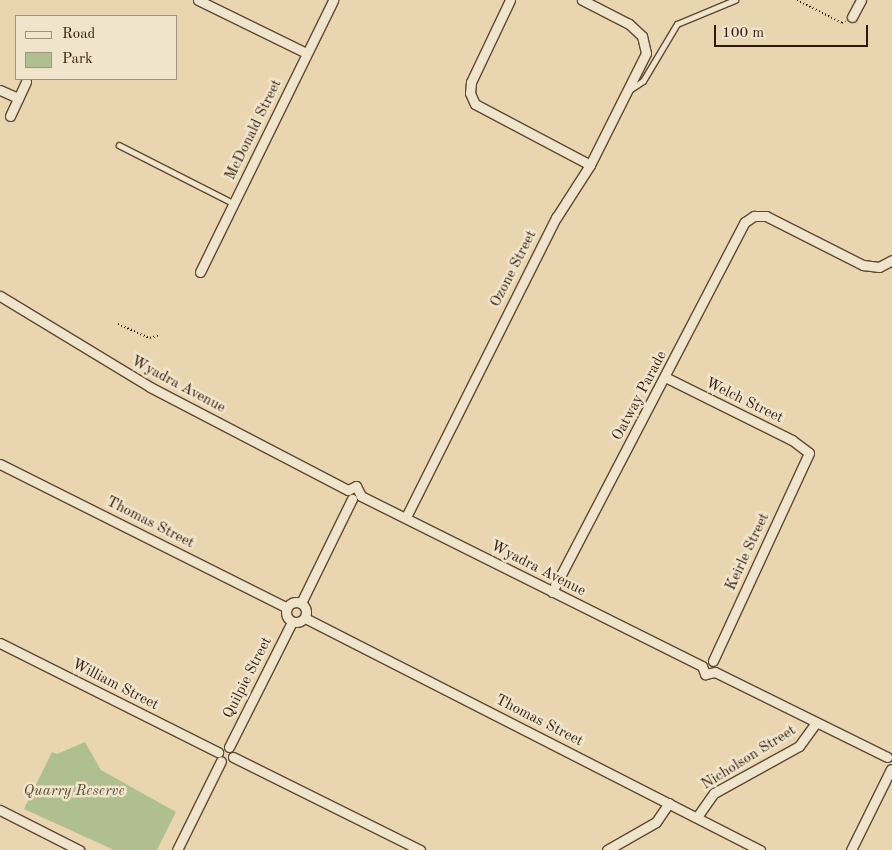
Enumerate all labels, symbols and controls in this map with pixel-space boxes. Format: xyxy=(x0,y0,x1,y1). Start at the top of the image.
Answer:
legend xyxy=(15,15,178,80)
scale bar xyxy=(717,15,871,47)
text: 100 m xyxy=(722,26,764,41)
text: Road xyxy=(62,27,95,42)
text: Park xyxy=(62,52,93,67)
street label: McDonald Street xyxy=(222,77,286,183)
street label: Ozone Street xyxy=(487,228,541,310)
street label: Oatway Parade xyxy=(609,348,671,444)
street label: Wyadra Avenue xyxy=(128,353,228,417)
street label: Welch Street xyxy=(702,374,786,428)
street label: Thomas Street xyxy=(103,493,197,553)
street label: Keirle Street xyxy=(722,510,774,594)
street label: Wyadra Avenue xyxy=(488,537,588,601)
street label: Quilpie Street xyxy=(220,634,276,722)
street label: William Street xyxy=(69,655,161,715)
street label: Thomas Street xyxy=(492,691,586,751)
street label: Nicholson Street xyxy=(699,722,799,794)
park label: Quarry Reserve xyxy=(23,783,125,801)

